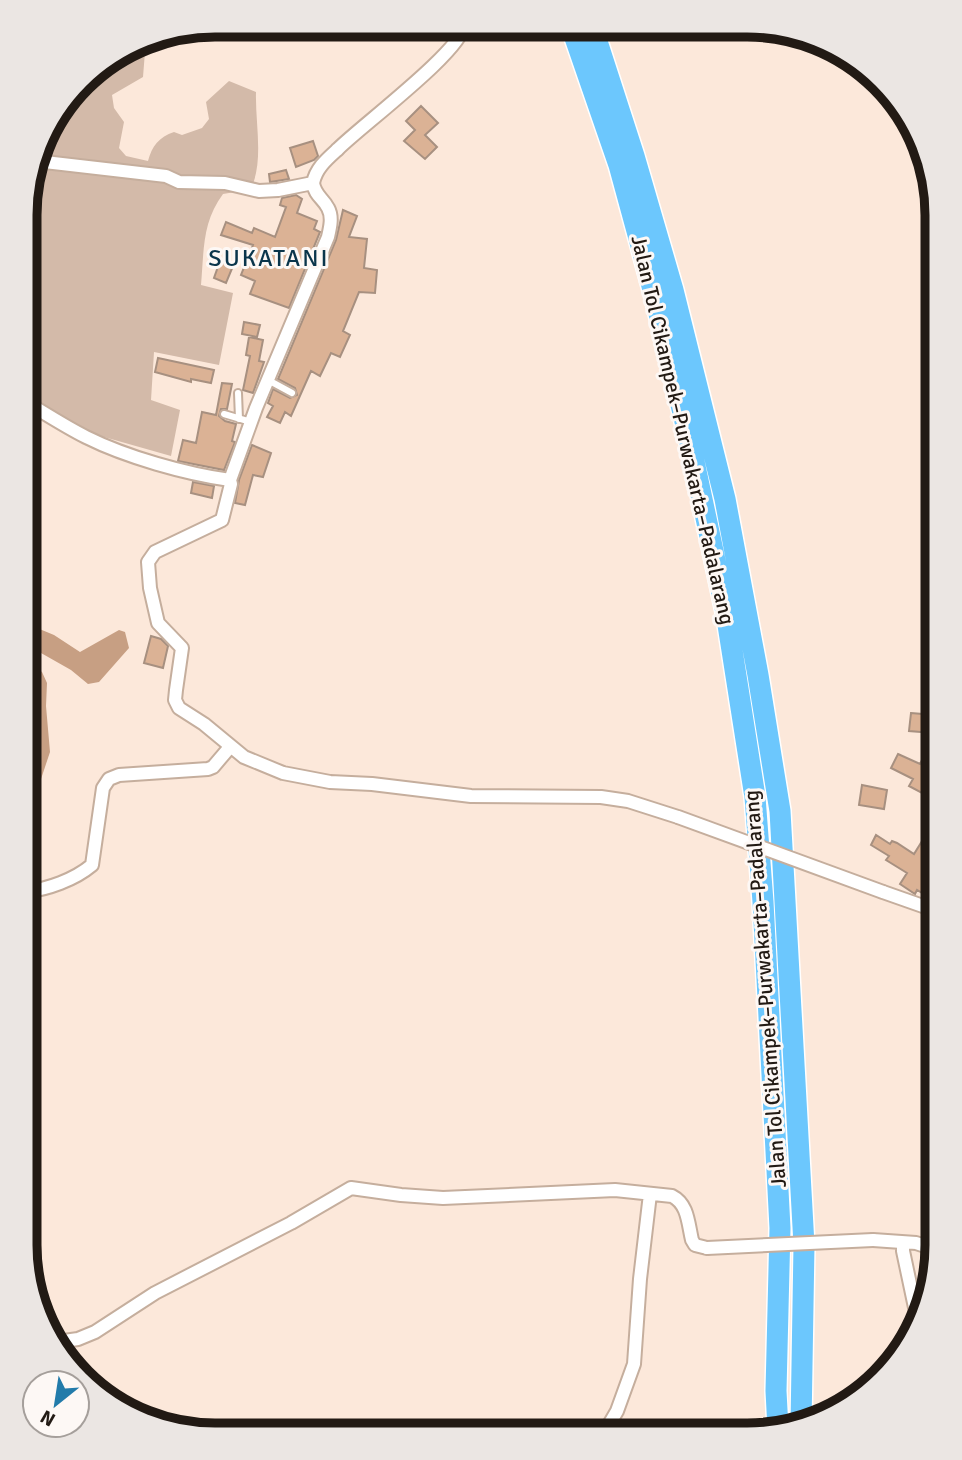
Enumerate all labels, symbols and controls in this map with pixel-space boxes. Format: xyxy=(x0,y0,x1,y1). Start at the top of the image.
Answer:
street label: Jalan Tol Cikampek–Purwakarta–Padalarang xyxy=(625,233,741,627)
district label: SUKATANI xyxy=(208,243,330,273)
street label: Jalan Tol Cikampek–Purwakarta–Padalarang xyxy=(738,789,792,1189)
north arrow xyxy=(21,1369,91,1439)
text: N xyxy=(36,1404,60,1432)

